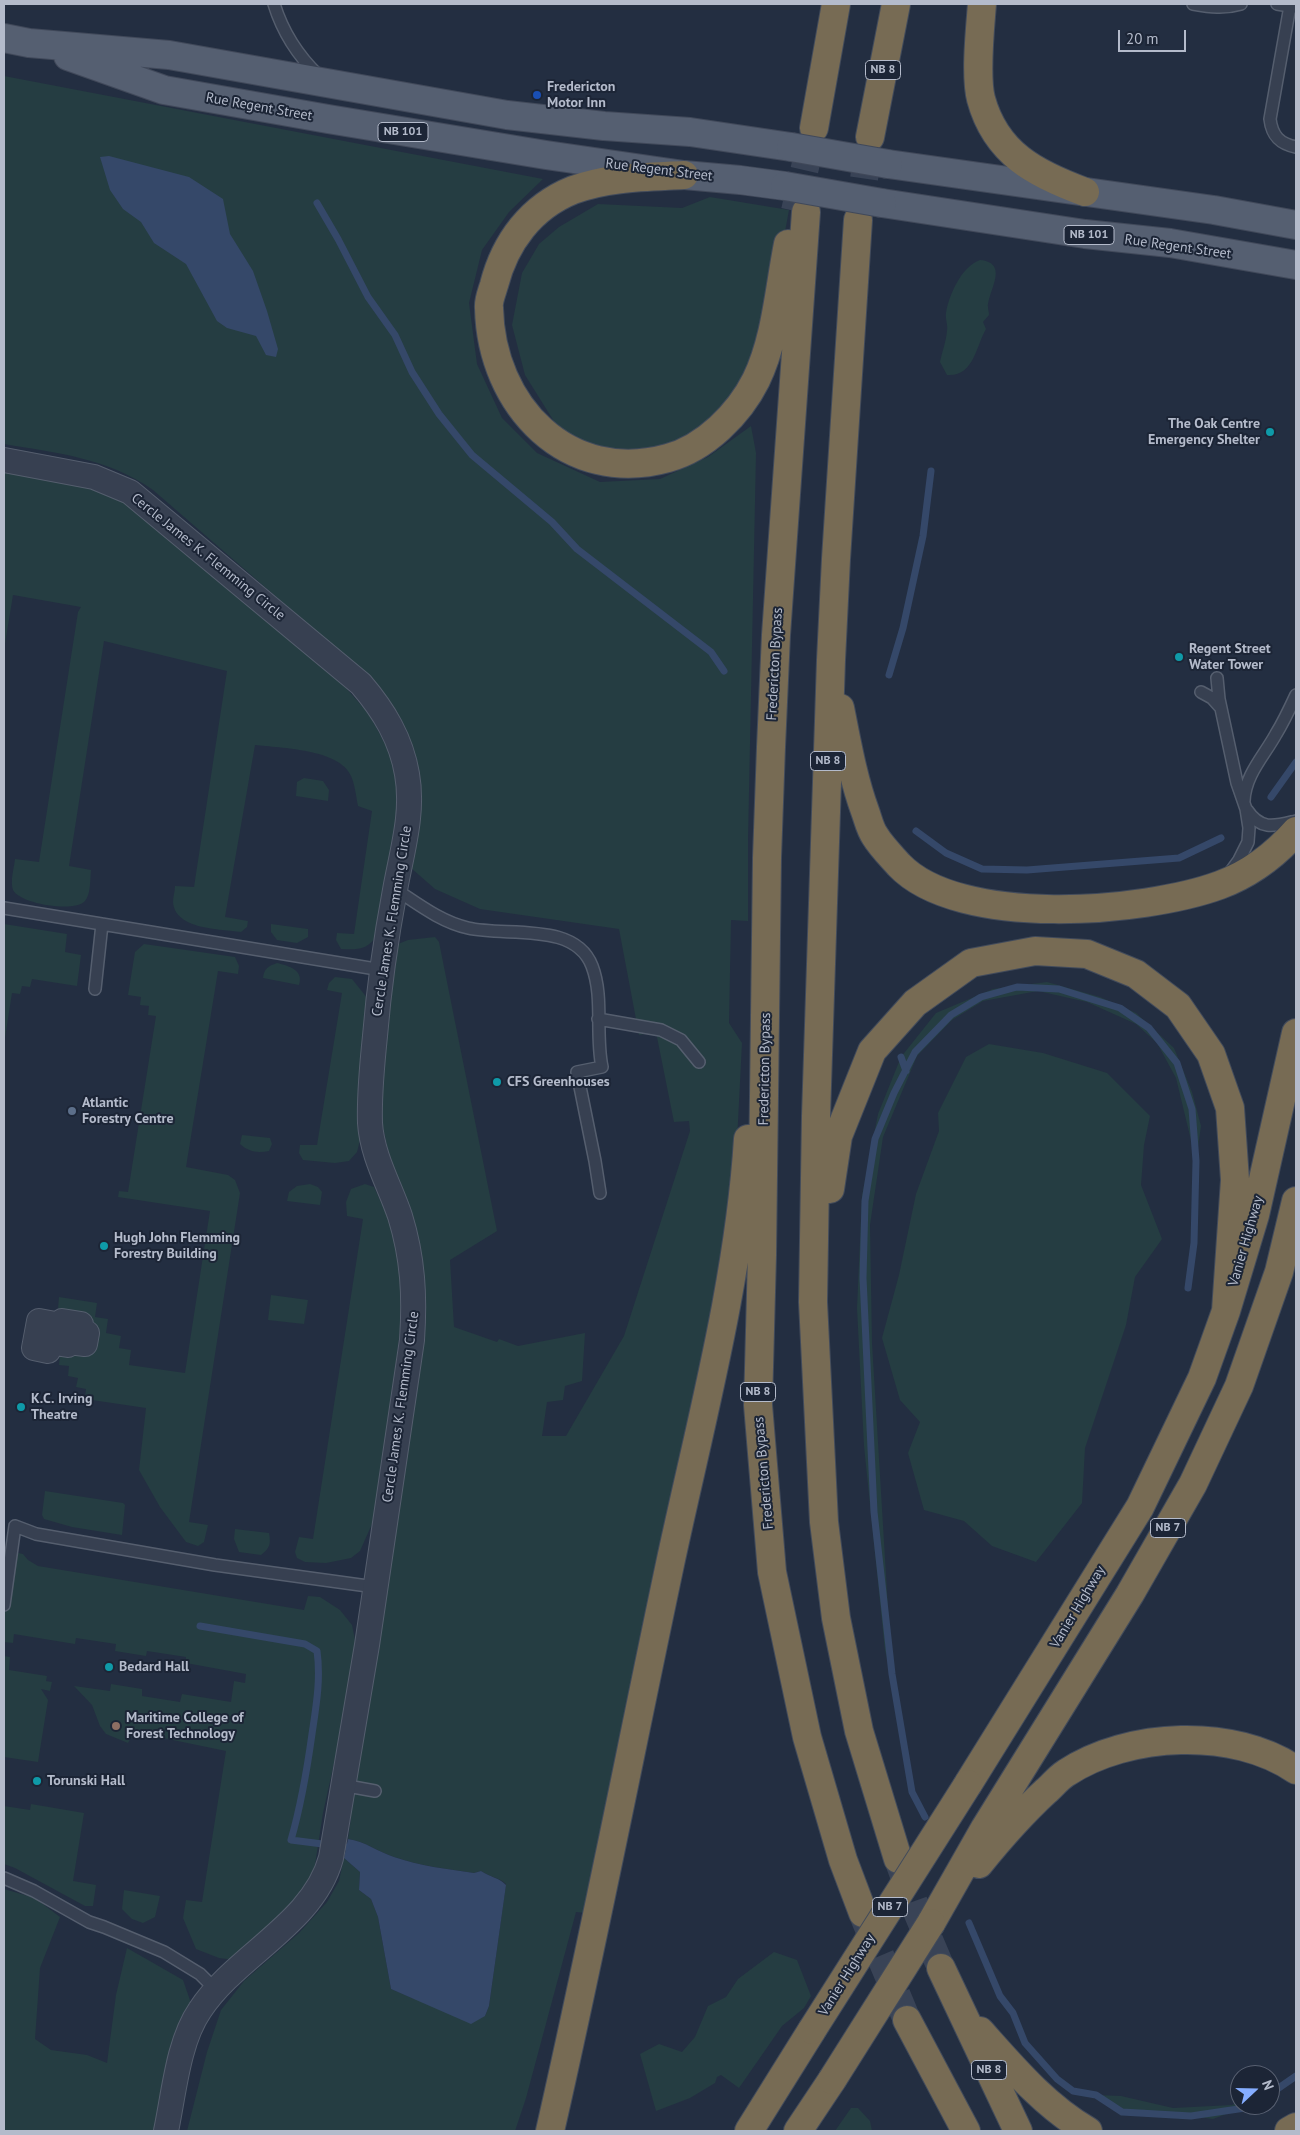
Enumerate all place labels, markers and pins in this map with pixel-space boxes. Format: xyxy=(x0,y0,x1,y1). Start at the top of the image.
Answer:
place label: Fredericton Motor Inn xyxy=(547,79,616,111)
marker: Fredericton Motor Inn xyxy=(531,89,543,101)
place label: The Oak Centre Emergency Shelter xyxy=(1148,416,1260,448)
marker: The Oak Centre Emergency Shelter xyxy=(1264,426,1276,438)
place label: Regent Street Water Tower xyxy=(1189,641,1271,674)
marker: Regent Street Water Tower xyxy=(1173,651,1185,663)
place label: CFS Greenhouses xyxy=(507,1074,610,1090)
marker: CFS Greenhouses xyxy=(491,1076,503,1088)
place label: Atlantic Forestry Centre xyxy=(82,1095,174,1128)
marker: Atlantic Forestry Centre xyxy=(66,1105,78,1117)
place label: Hugh John Flemming Forestry Building xyxy=(114,1230,240,1262)
marker: Hugh John Flemming Forestry Building xyxy=(98,1240,110,1252)
place label: K.C. Irving Theatre xyxy=(31,1391,92,1424)
marker: K.C. Irving Theatre xyxy=(15,1401,27,1413)
place label: Bedard Hall xyxy=(119,1659,189,1675)
marker: Bedard Hall xyxy=(103,1661,115,1673)
place label: Maritime College of Forest Technology xyxy=(126,1710,244,1742)
marker: Maritime College of Forest Technology xyxy=(110,1720,122,1732)
place label: Torunski Hall xyxy=(47,1773,125,1789)
marker: Torunski Hall xyxy=(31,1775,43,1787)

